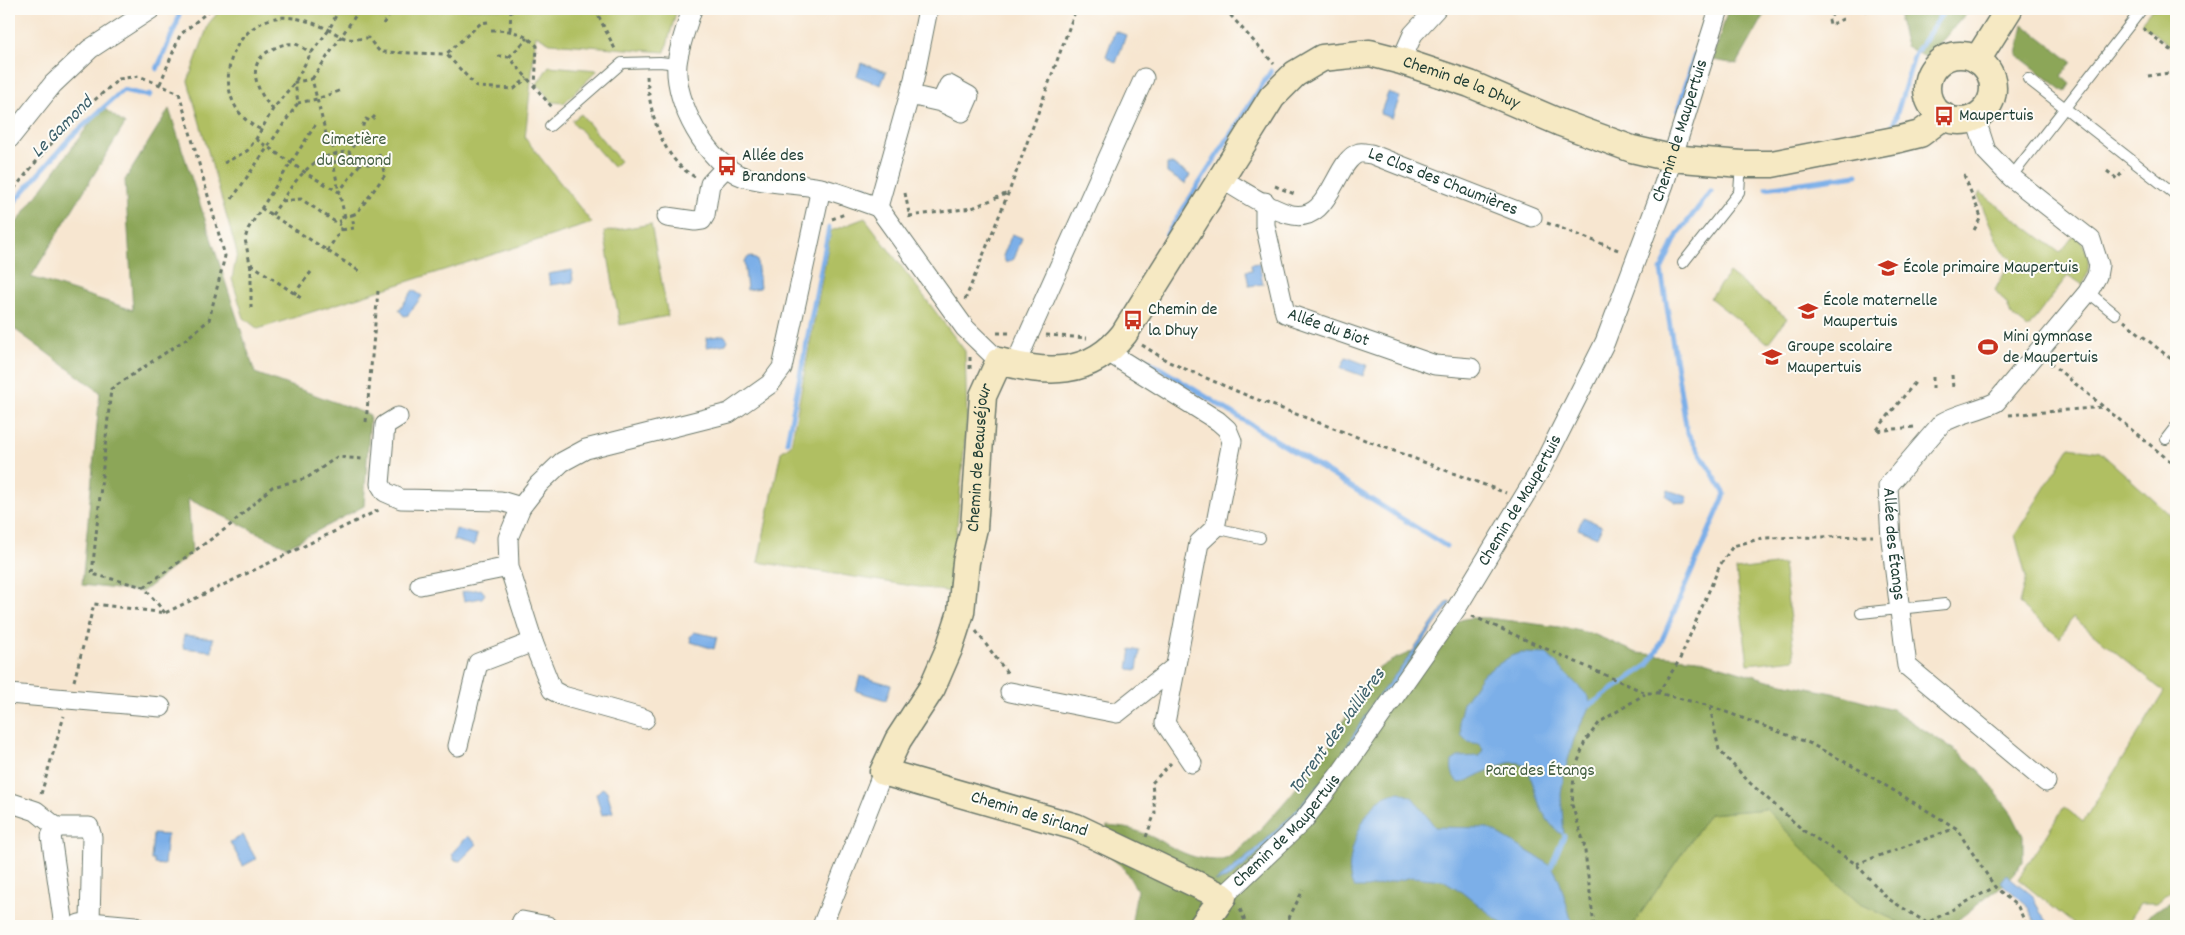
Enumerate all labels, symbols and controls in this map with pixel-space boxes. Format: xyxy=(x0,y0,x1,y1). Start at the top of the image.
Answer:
street label: Chemin de la Dhuy xyxy=(1399,50,1524,117)
street label: Chemin de Maupertuis xyxy=(1646,56,1715,206)
water label: Le Gamond xyxy=(26,89,102,165)
place label: Maupertuis xyxy=(1959,104,2034,129)
bus stop icon: Maupertuis xyxy=(1933,105,1955,127)
park label: Cimetière du Gamond xyxy=(317,128,392,174)
street label: Le Clos des Chaumières xyxy=(1364,141,1522,223)
place label: Allée des Brandons xyxy=(742,144,806,190)
bus stop icon: Allée des Brandons xyxy=(716,155,738,177)
place label: École primaire Maupertuis xyxy=(1903,256,2079,281)
school or university icon: École primaire Maupertuis xyxy=(1877,257,1899,279)
place label: École maternelle Maupertuis xyxy=(1823,289,1938,335)
place label: Chemin de la Dhuy xyxy=(1148,298,1218,344)
school or university icon: École maternelle Maupertuis xyxy=(1797,300,1819,322)
street label: Allée du Biot xyxy=(1284,302,1373,354)
bus stop icon: Chemin de la Dhuy xyxy=(1122,309,1144,331)
place label: Mini gymnase de Maupertuis xyxy=(2003,325,2098,371)
place label: Groupe scolaire Maupertuis xyxy=(1787,335,1892,381)
sports icon: Mini gymnase de Maupertuis xyxy=(1977,336,1999,358)
school or university icon: Groupe scolaire Maupertuis xyxy=(1761,346,1783,368)
street label: Chemin de Beauséjour xyxy=(961,379,1000,533)
street label: Chemin de Maupertuis xyxy=(1472,431,1569,571)
street label: Allée des Étangs xyxy=(1876,487,1911,602)
water label: Torrent des Jaillières xyxy=(1283,663,1394,801)
park label: Parc des Étangs xyxy=(1485,759,1595,784)
street label: Chemin de Maupertuis xyxy=(1227,769,1347,894)
street label: Chemin de Sirland xyxy=(967,785,1091,845)

